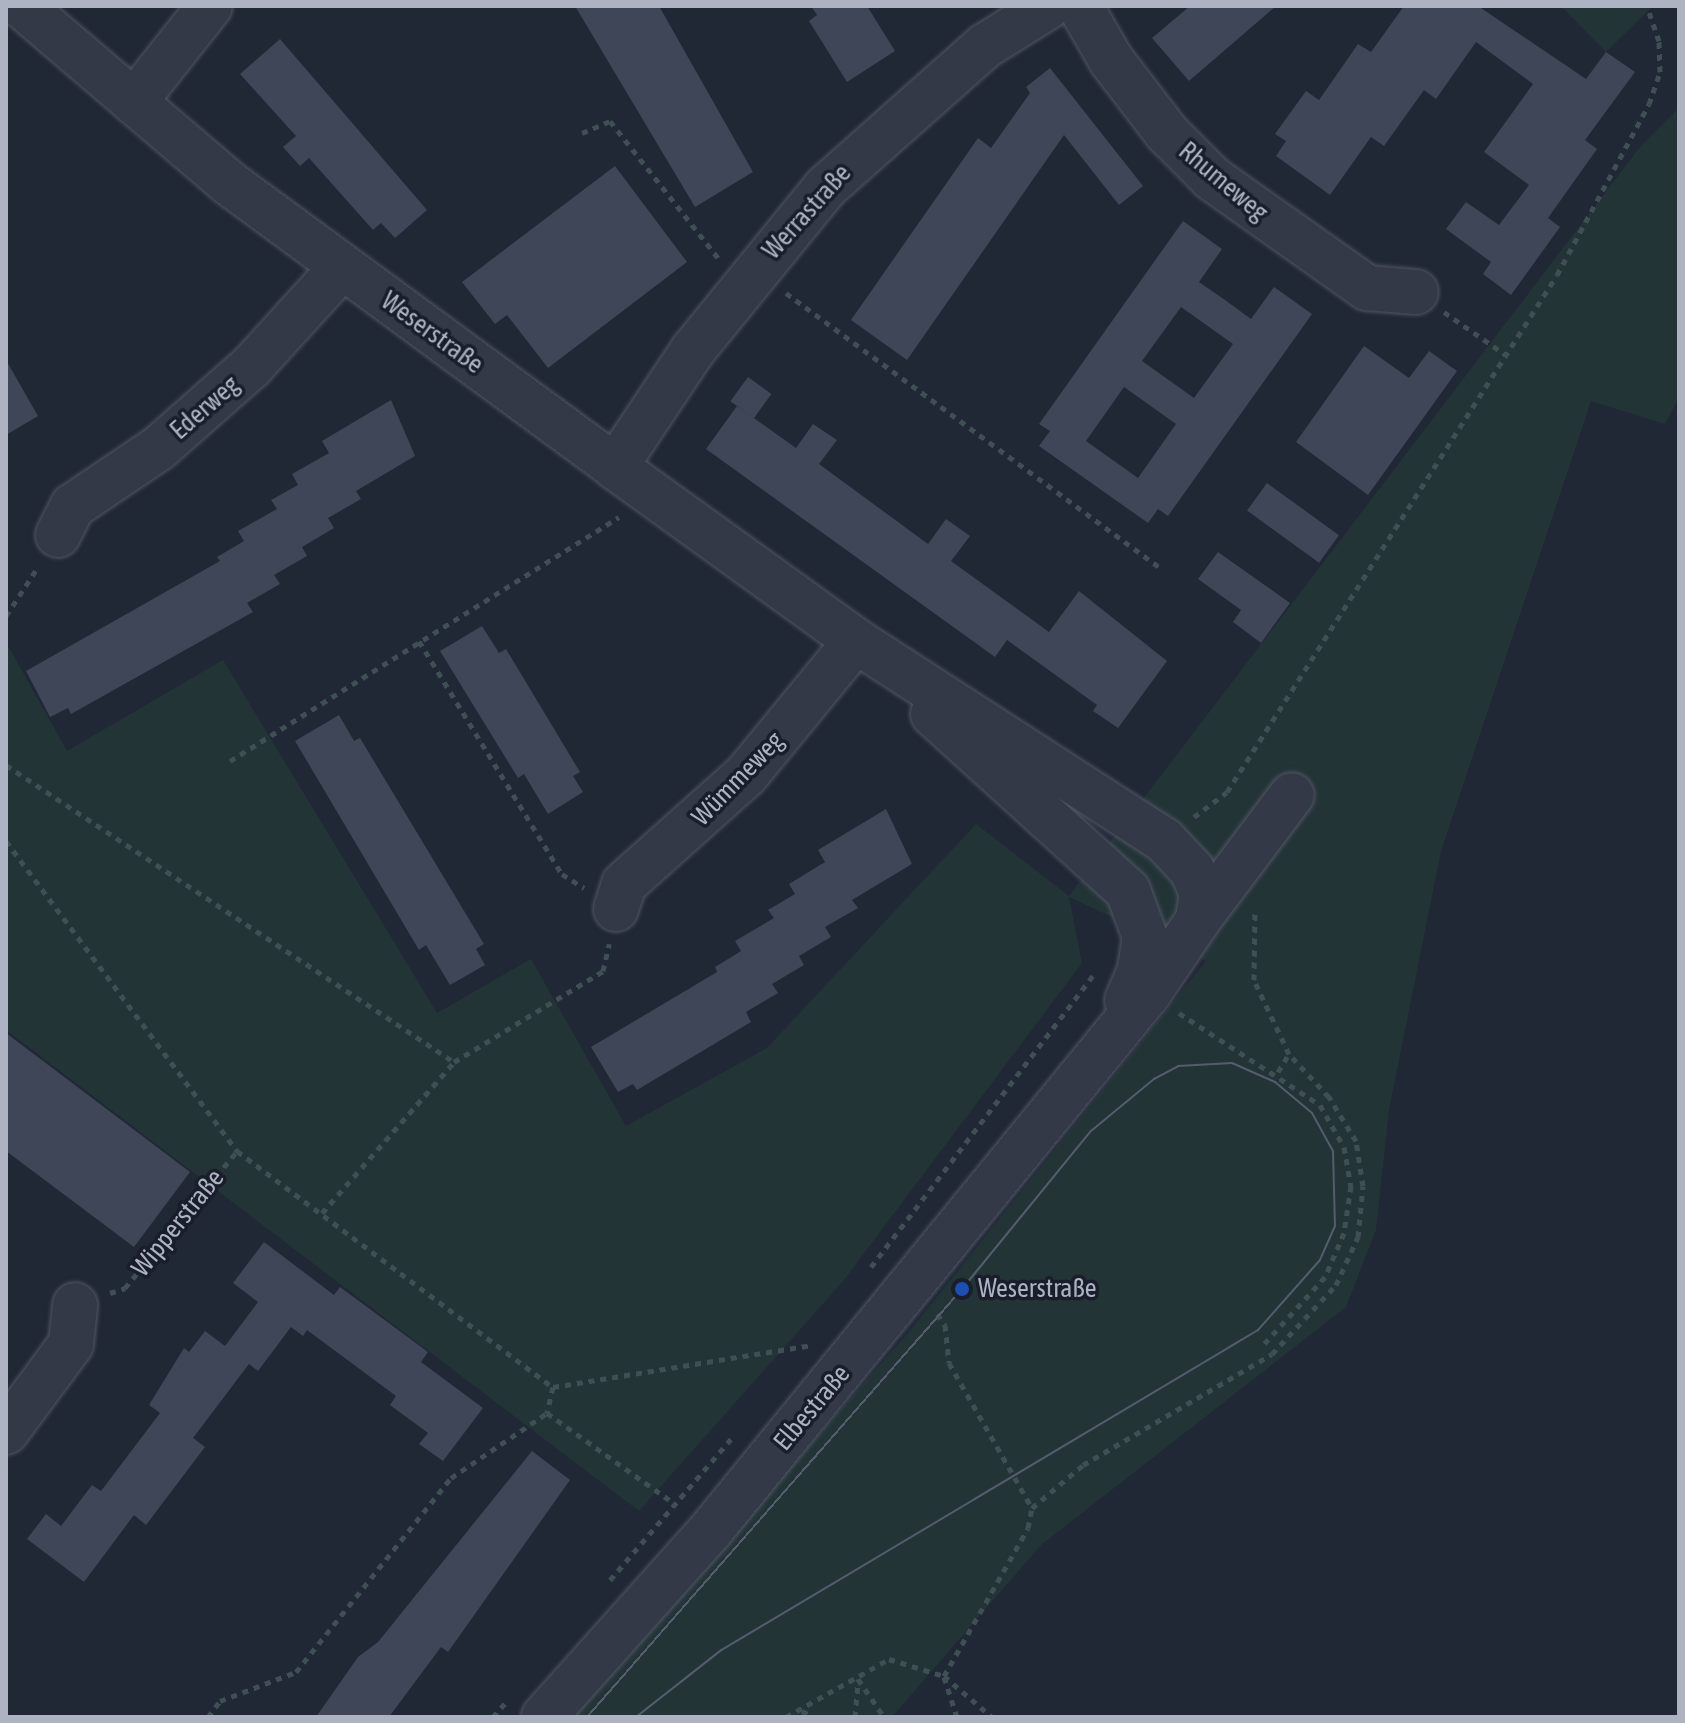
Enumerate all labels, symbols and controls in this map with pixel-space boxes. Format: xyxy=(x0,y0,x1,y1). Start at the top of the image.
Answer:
street label: Rhumeweg xyxy=(1172,136,1274,228)
street label: Werrastraße xyxy=(756,158,858,266)
street label: Weserstraße xyxy=(375,286,489,380)
street label: Ederweg xyxy=(164,370,246,446)
street label: Wümmeweg xyxy=(686,726,790,832)
street label: Wipperstraße xyxy=(125,1163,231,1283)
place label: Weserstraße xyxy=(978,1273,1096,1305)
marker: Weserstraße xyxy=(953,1280,971,1298)
street label: Elbestraße xyxy=(767,1359,857,1457)

